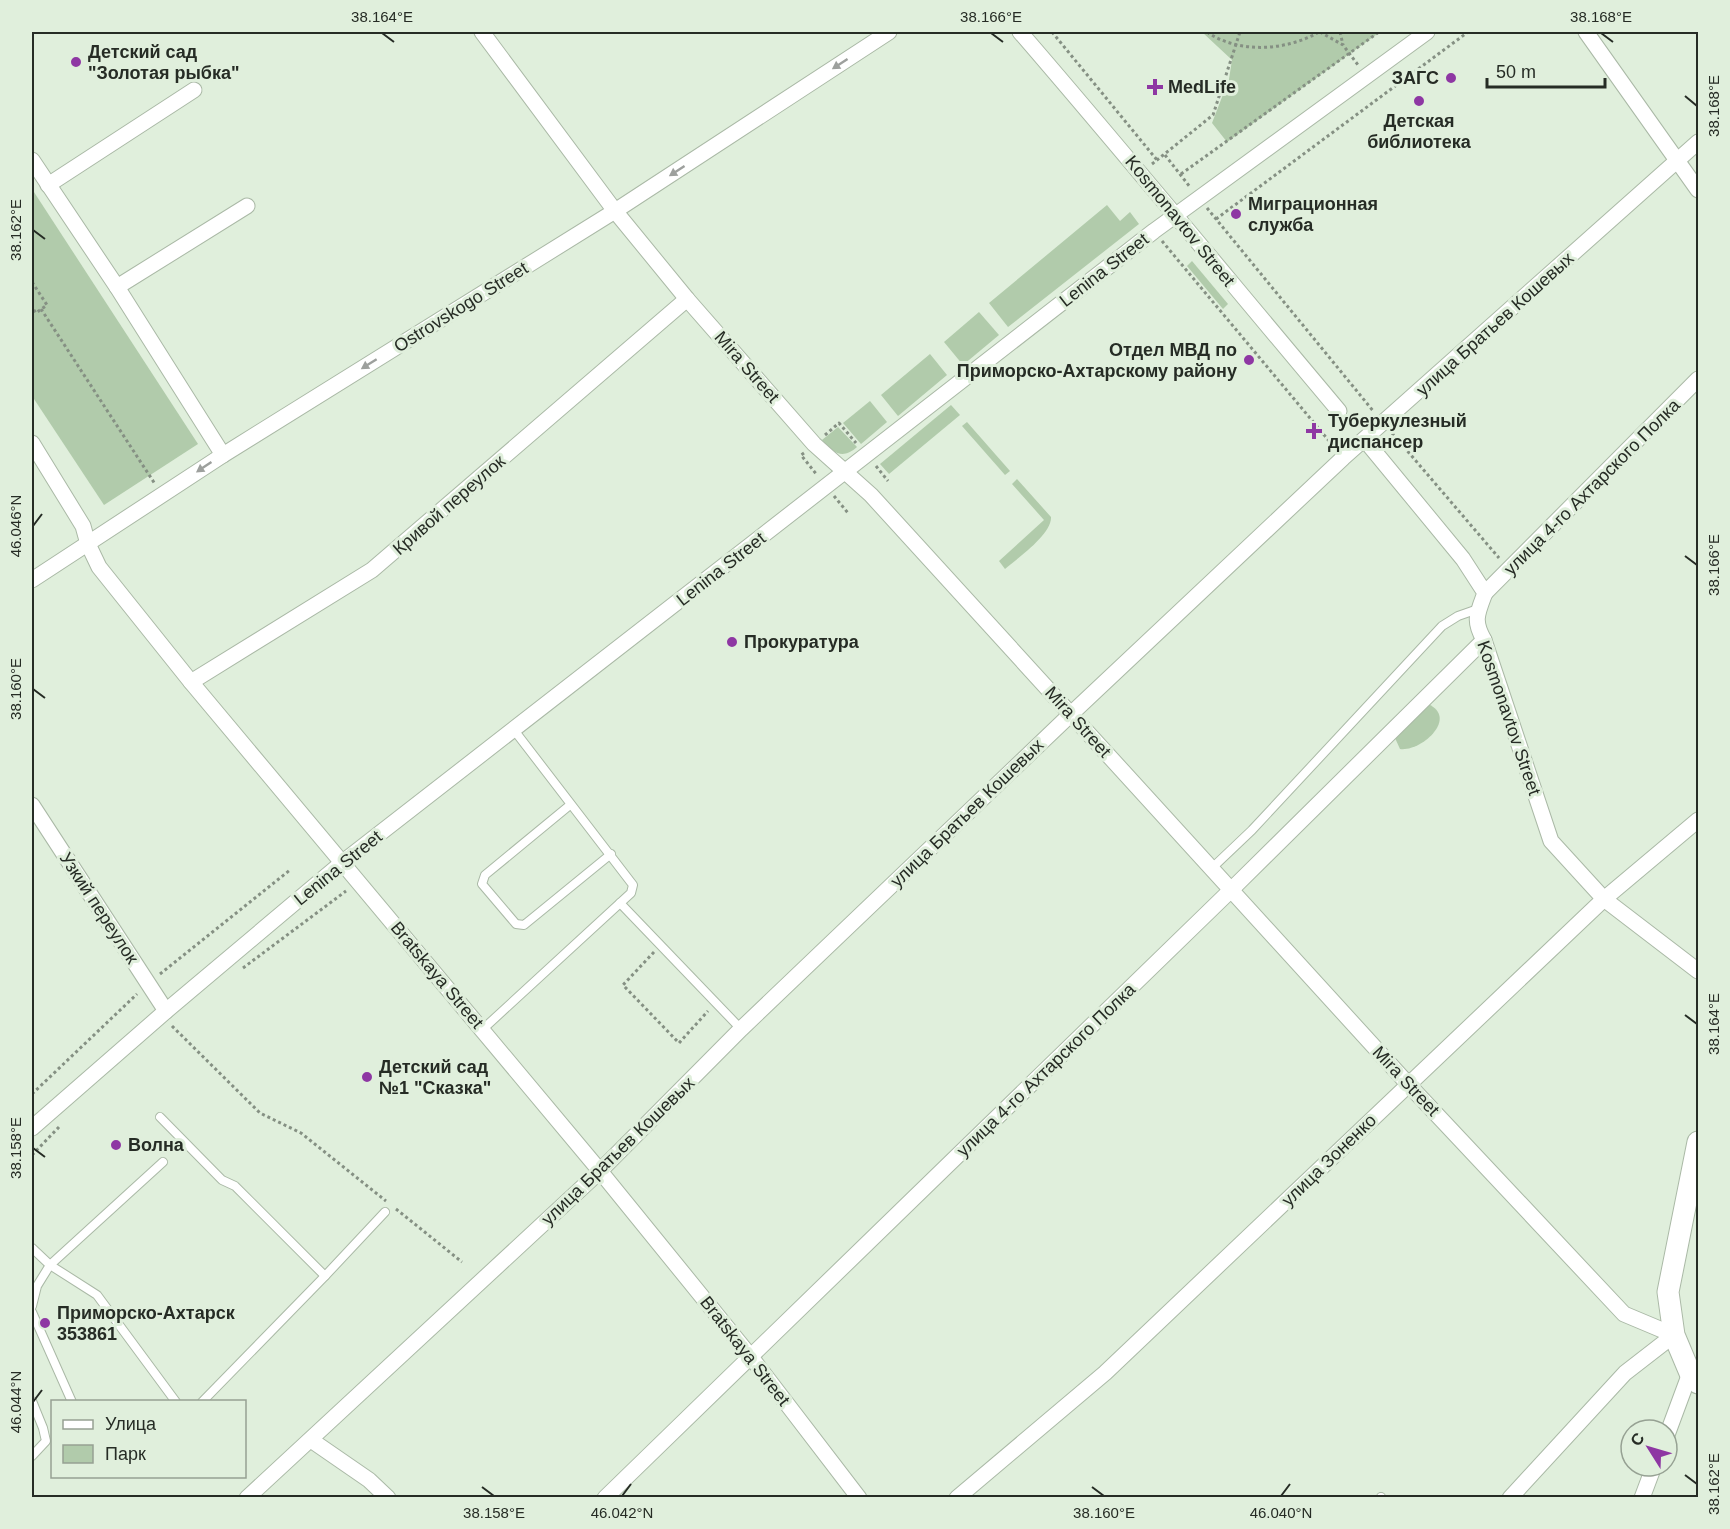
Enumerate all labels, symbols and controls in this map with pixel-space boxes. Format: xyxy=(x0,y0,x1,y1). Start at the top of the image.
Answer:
text: 38.164°E xyxy=(351,8,413,25)
text: 38.166°E xyxy=(960,8,1022,25)
text: 38.168°E xyxy=(1570,8,1632,25)
place label: Детский сад "Золотая рыбка" xyxy=(88,42,239,83)
scale bar xyxy=(1487,51,1606,89)
marker: Детский сад "Золотая рыбка" xyxy=(69,55,83,69)
one-way arrow xyxy=(831,58,848,69)
text: 50 m xyxy=(1496,62,1536,82)
place label: ЗАГС xyxy=(1392,68,1439,88)
marker: ЗАГС xyxy=(1444,71,1458,85)
text: 38.168°E xyxy=(1705,75,1722,137)
place label: MedLife xyxy=(1168,77,1236,97)
marker: MedLife xyxy=(1146,78,1164,96)
marker: Детская библиотека xyxy=(1412,94,1426,108)
place label: Детская библиотека xyxy=(1367,111,1472,152)
street label: Kosmonavtov Street xyxy=(1121,152,1239,290)
one-way arrow xyxy=(668,165,685,176)
place label: Миграционная служба xyxy=(1248,194,1378,235)
text: 38.162°E xyxy=(7,199,24,261)
marker: Миграционная служба xyxy=(1229,207,1243,221)
street label: Lenina Street xyxy=(1056,229,1152,311)
street label: улица Братьев Кошевых xyxy=(1412,248,1578,400)
street label: Ostrovskogo Street xyxy=(390,258,532,356)
street label: Mira Street xyxy=(711,327,783,407)
place label: Отдел МВД по Приморско-Ахтарскому району xyxy=(957,340,1237,381)
marker: Отдел МВД по Приморско-Ахтарскому району xyxy=(1242,353,1256,367)
one-way arrow xyxy=(361,358,377,369)
street label: улица 4-го Ахтарского Полка xyxy=(1500,394,1685,579)
place label: Туберкулезный диспансер xyxy=(1328,411,1467,452)
marker: Туберкулезный диспансер xyxy=(1305,422,1323,440)
street label: Кривой переулок xyxy=(389,451,509,559)
one-way arrow xyxy=(196,462,212,473)
text: 46.046°N xyxy=(7,495,24,557)
street label: Lenina Street xyxy=(673,528,769,610)
text: 38.166°E xyxy=(1705,534,1722,596)
place label: Прокуратура xyxy=(744,632,860,652)
marker: Прокуратура xyxy=(725,635,739,649)
street label: Kosmonavtov Street xyxy=(1473,638,1545,798)
text: 38.160°E xyxy=(7,658,24,720)
street label: Mira Street xyxy=(1041,683,1115,761)
street label: улица Братьев Кошевых xyxy=(886,735,1048,891)
street label: Lenina Street xyxy=(290,827,386,909)
street label: Узкий переулок xyxy=(56,849,142,967)
street label: Bratskaya Street xyxy=(387,918,487,1032)
street label: улица 4-го Ахтарского Полка xyxy=(953,979,1140,1161)
text: 38.164°E xyxy=(1705,993,1722,1055)
street label: Mira Street xyxy=(1369,1042,1443,1120)
place label: Детский сад №1 "Сказка" xyxy=(379,1057,491,1098)
marker: Детский сад №1 "Сказка" xyxy=(360,1070,374,1084)
street label: улица Братьев Кошевых xyxy=(537,1073,699,1229)
street label: улица Зоненко xyxy=(1278,1110,1380,1210)
text: 38.158°E xyxy=(7,1117,24,1179)
place label: Волна xyxy=(128,1135,185,1155)
marker: Волна xyxy=(109,1138,123,1152)
street label: Bratskaya Street xyxy=(696,1292,794,1410)
place label: Приморско-Ахтарск 353861 xyxy=(57,1303,236,1344)
marker: Приморско-Ахтарск 353861 xyxy=(38,1316,52,1330)
text: 46.044°N xyxy=(7,1371,24,1433)
legend xyxy=(51,1400,246,1478)
text: Улица xyxy=(105,1414,157,1434)
north arrow xyxy=(1619,1418,1679,1478)
text: С xyxy=(1627,1429,1648,1449)
text: Парк xyxy=(105,1444,146,1464)
text: 38.162°E xyxy=(1705,1453,1722,1515)
text: 38.158°E xyxy=(463,1504,525,1521)
text: 46.042°N xyxy=(591,1504,653,1521)
text: 38.160°E xyxy=(1073,1504,1135,1521)
text: 46.040°N xyxy=(1250,1504,1312,1521)

